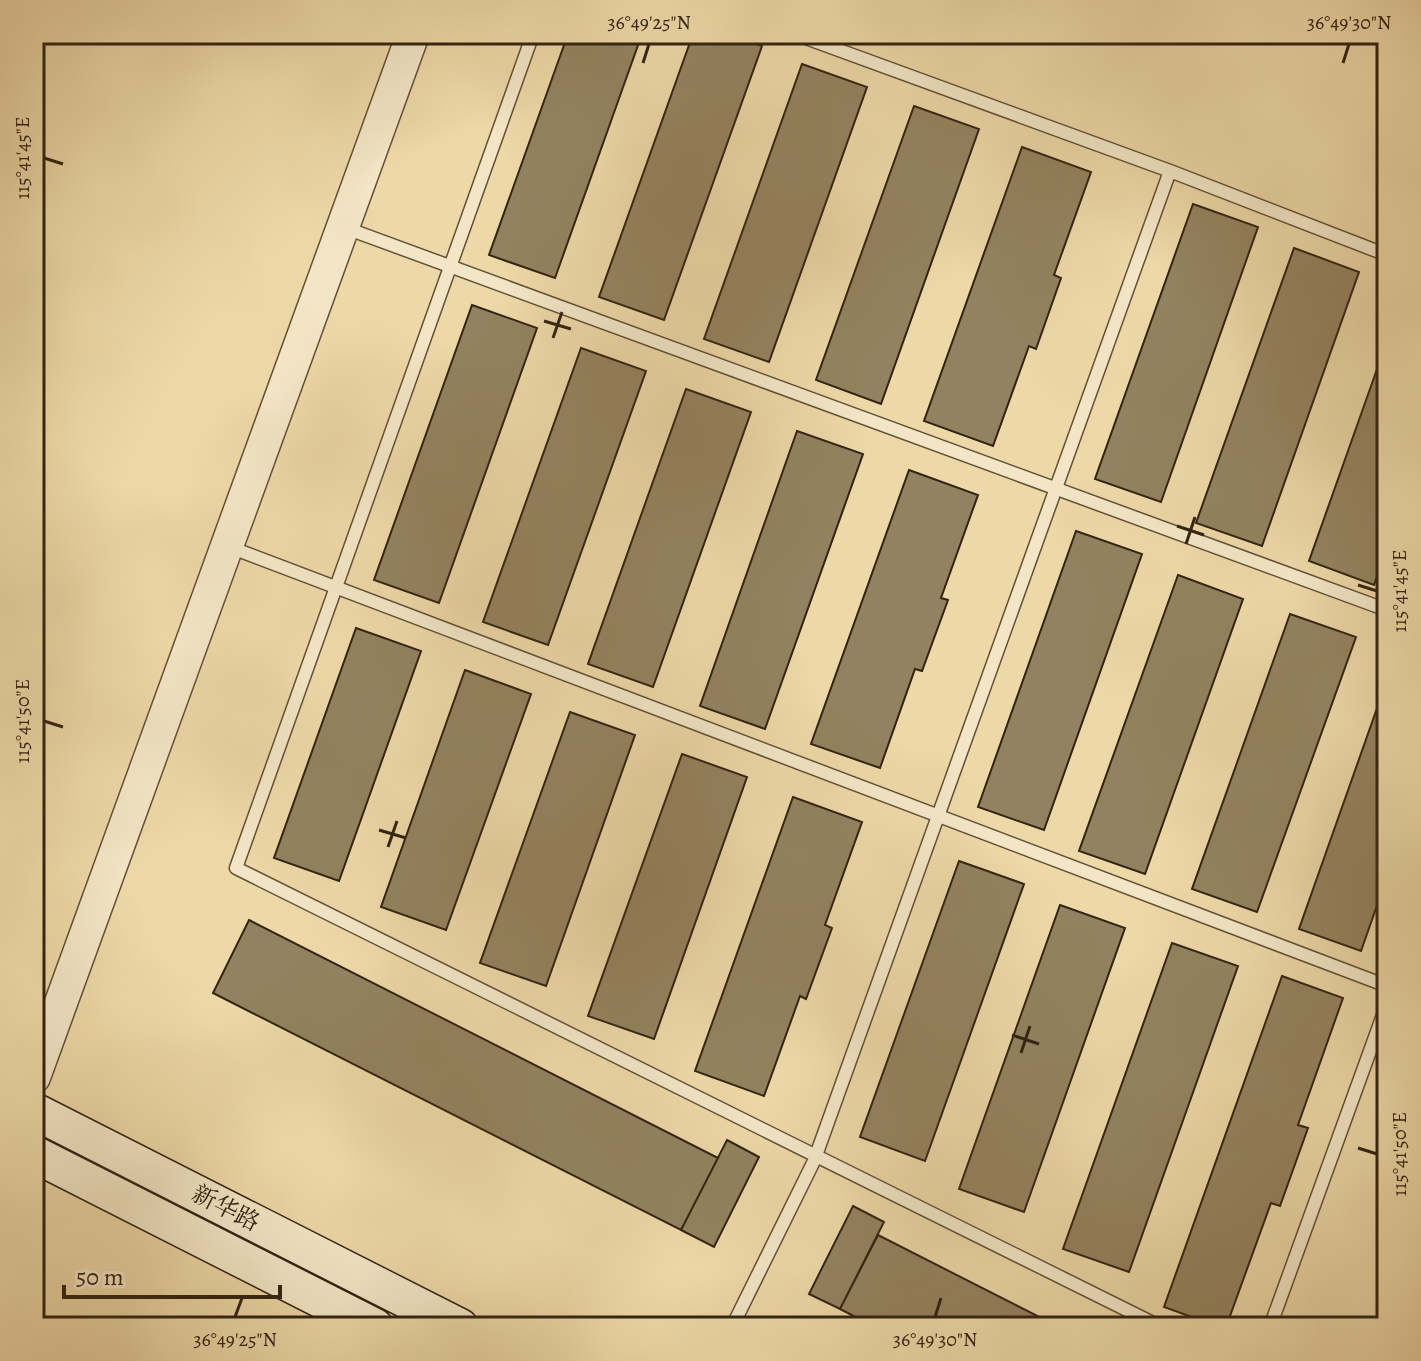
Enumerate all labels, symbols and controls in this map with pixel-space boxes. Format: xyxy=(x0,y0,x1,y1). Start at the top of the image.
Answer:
text: 36°49'25"N xyxy=(607,9,691,36)
text: 36°49'30"N xyxy=(1307,9,1391,36)
text: 115°41'45"E xyxy=(9,116,36,200)
text: 115°41'45"E xyxy=(1386,549,1413,633)
text: 115°41'50"E xyxy=(9,679,36,763)
text: 115°41'50"E xyxy=(1386,1112,1413,1196)
street label: 新华路 xyxy=(187,1177,265,1239)
scale bar xyxy=(64,1249,280,1299)
text: 50 m xyxy=(76,1261,124,1293)
text: 36°49'25"N xyxy=(193,1326,277,1353)
text: 36°49'30"N xyxy=(893,1326,977,1353)

